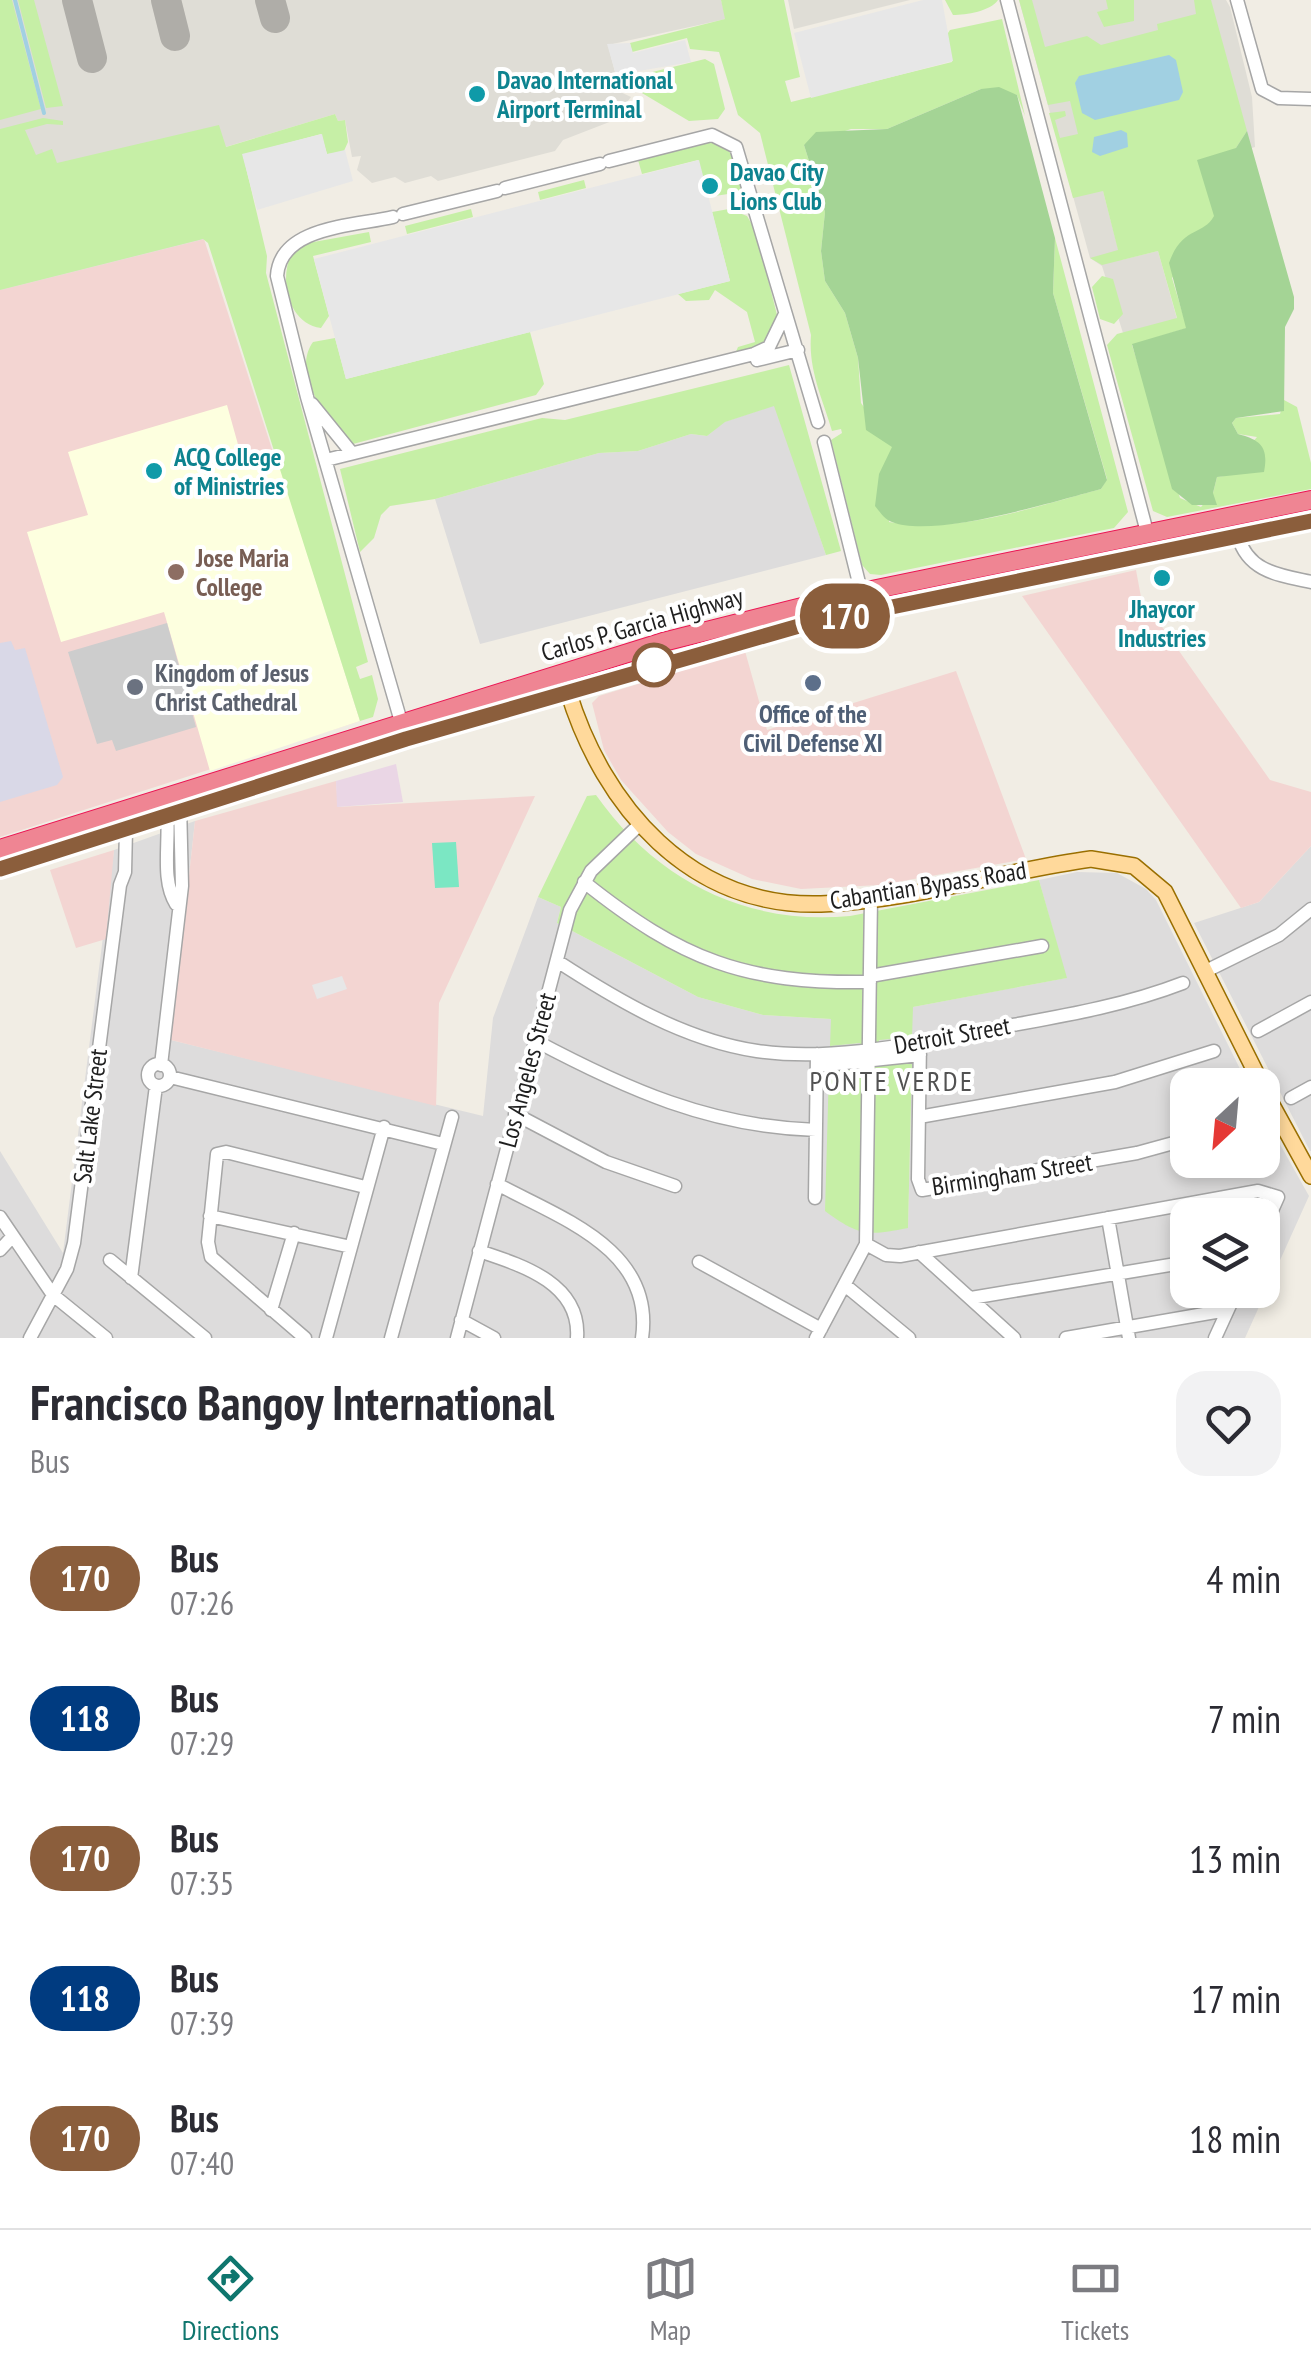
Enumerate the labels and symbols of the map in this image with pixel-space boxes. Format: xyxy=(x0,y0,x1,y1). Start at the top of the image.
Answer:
place label: Davao International Airport Terminal xyxy=(496,64,674,125)
marker: Davao International Airport Terminal xyxy=(466,83,488,105)
place label: Davao City Lions Club xyxy=(730,156,825,217)
marker: Davao City Lions Club xyxy=(699,175,721,197)
place label: ACQ College of Ministries xyxy=(173,441,284,502)
marker: ACQ College of Ministries xyxy=(143,460,165,482)
place label: Jose Maria College xyxy=(195,542,289,603)
marker: Jose Maria College xyxy=(165,561,187,583)
marker: Jhaycor Industries xyxy=(1151,567,1173,589)
street label: Carlos P. Garcia Highway xyxy=(537,580,747,668)
line badge: 170 xyxy=(788,584,902,648)
place label: Jhaycor Industries xyxy=(1118,593,1206,654)
unlabelled marker xyxy=(633,644,675,686)
place label: Kingdom of Jesus Christ Cathedral xyxy=(155,657,309,718)
marker: Office of the Civil Defense XI xyxy=(802,672,824,694)
marker: Kingdom of Jesus Christ Cathedral xyxy=(124,676,146,698)
place label: Office of the Civil Defense XI xyxy=(743,698,883,759)
street label: Cabantian Bypass Road xyxy=(827,854,1029,916)
street label: Los Angeles Street xyxy=(491,989,563,1151)
street label: Detroit Street xyxy=(891,1009,1013,1061)
street label: Salt Lake Street xyxy=(66,1047,114,1185)
district label: PONTE VERDE xyxy=(809,1062,975,1099)
north arrow xyxy=(1170,1068,1280,1178)
street label: Birmingham Street xyxy=(930,1146,1095,1202)

